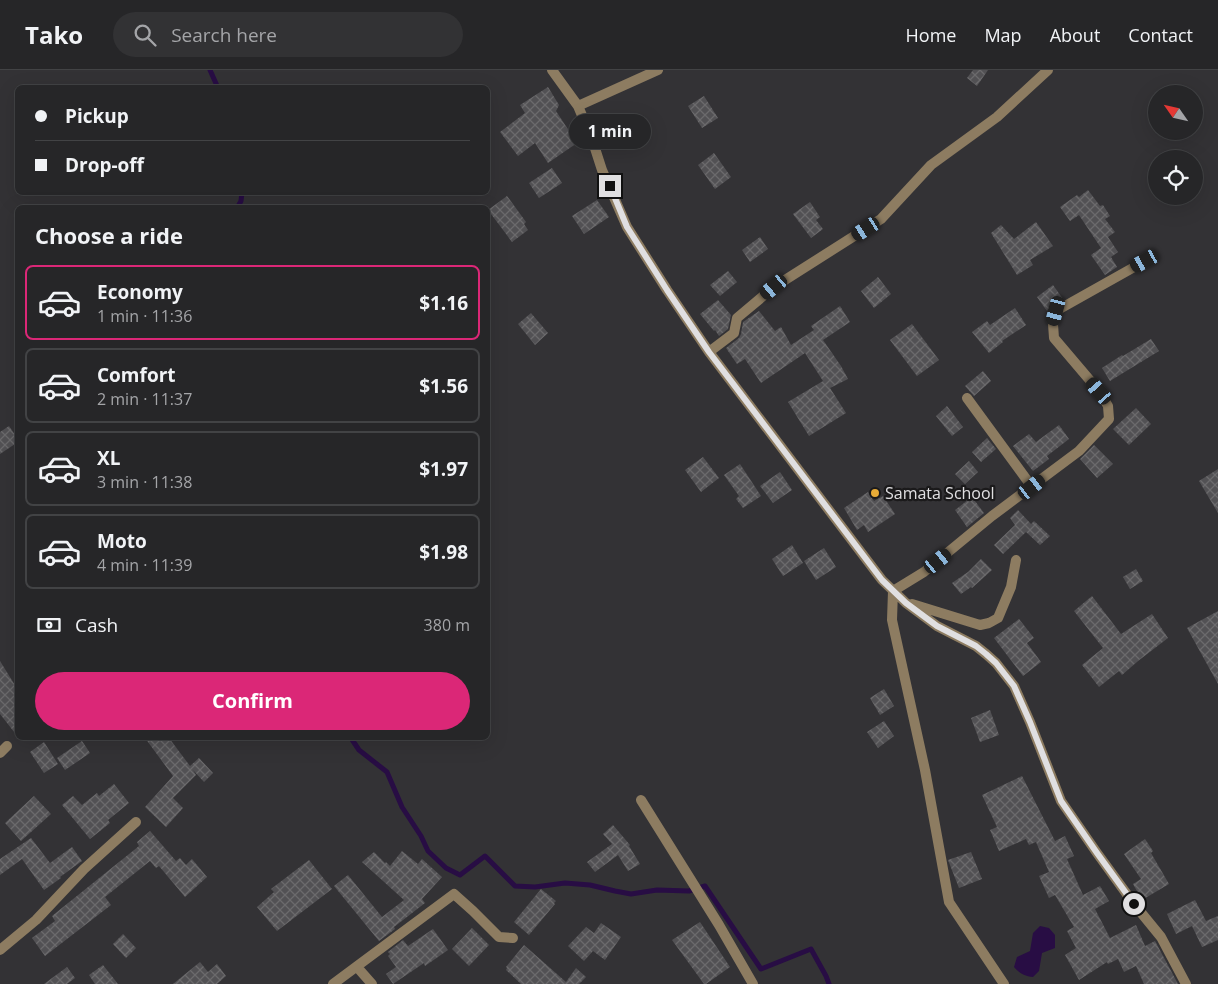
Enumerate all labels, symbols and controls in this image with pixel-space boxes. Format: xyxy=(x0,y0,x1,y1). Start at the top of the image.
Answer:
search box xyxy=(113,12,463,57)
text: Tako xyxy=(25,18,83,51)
icon: search xyxy=(131,21,159,49)
text: Search here xyxy=(171,22,277,48)
text: Home xyxy=(906,23,956,47)
text: Map xyxy=(984,23,1022,47)
text: About xyxy=(1050,23,1100,47)
text: Contact xyxy=(1128,23,1193,47)
north arrow xyxy=(1148,85,1202,140)
map controls xyxy=(1148,85,1203,205)
text: Pickup xyxy=(65,103,129,129)
callout: 1 min xyxy=(569,114,651,148)
text: 1 min xyxy=(588,120,632,142)
button: locate xyxy=(1148,150,1203,205)
text: Drop-off xyxy=(65,152,144,178)
route end xyxy=(599,175,621,197)
car xyxy=(849,215,882,243)
text: Choose a ride xyxy=(35,220,183,250)
car xyxy=(1128,247,1161,275)
car xyxy=(757,272,790,302)
text: Economy xyxy=(97,279,183,305)
icon: car xyxy=(37,280,82,325)
text: $1.16 xyxy=(419,290,468,316)
car xyxy=(1044,295,1067,327)
text: 1 min · 11:36 xyxy=(97,305,192,327)
text: Comfort xyxy=(97,362,176,388)
icon: car xyxy=(37,363,82,408)
text: $1.56 xyxy=(419,373,468,399)
car xyxy=(1083,375,1114,407)
text: 2 min · 11:37 xyxy=(97,388,192,410)
text: XL xyxy=(97,445,120,471)
icon: car xyxy=(37,446,82,491)
text: $1.97 xyxy=(419,456,468,482)
text: 3 min · 11:38 xyxy=(97,471,192,493)
car xyxy=(1015,472,1048,502)
place label: Samata School xyxy=(885,482,995,504)
marker: Samata School xyxy=(869,487,881,499)
text: Moto xyxy=(97,528,147,554)
icon: car xyxy=(37,529,82,574)
text: $1.98 xyxy=(419,539,468,565)
car xyxy=(921,546,954,576)
text: 4 min · 11:39 xyxy=(97,554,192,576)
icon: cash xyxy=(35,611,63,639)
text: Cash xyxy=(75,612,118,638)
text: 380 m xyxy=(424,614,470,636)
button: Confirm xyxy=(35,672,470,730)
route start xyxy=(1123,893,1145,915)

